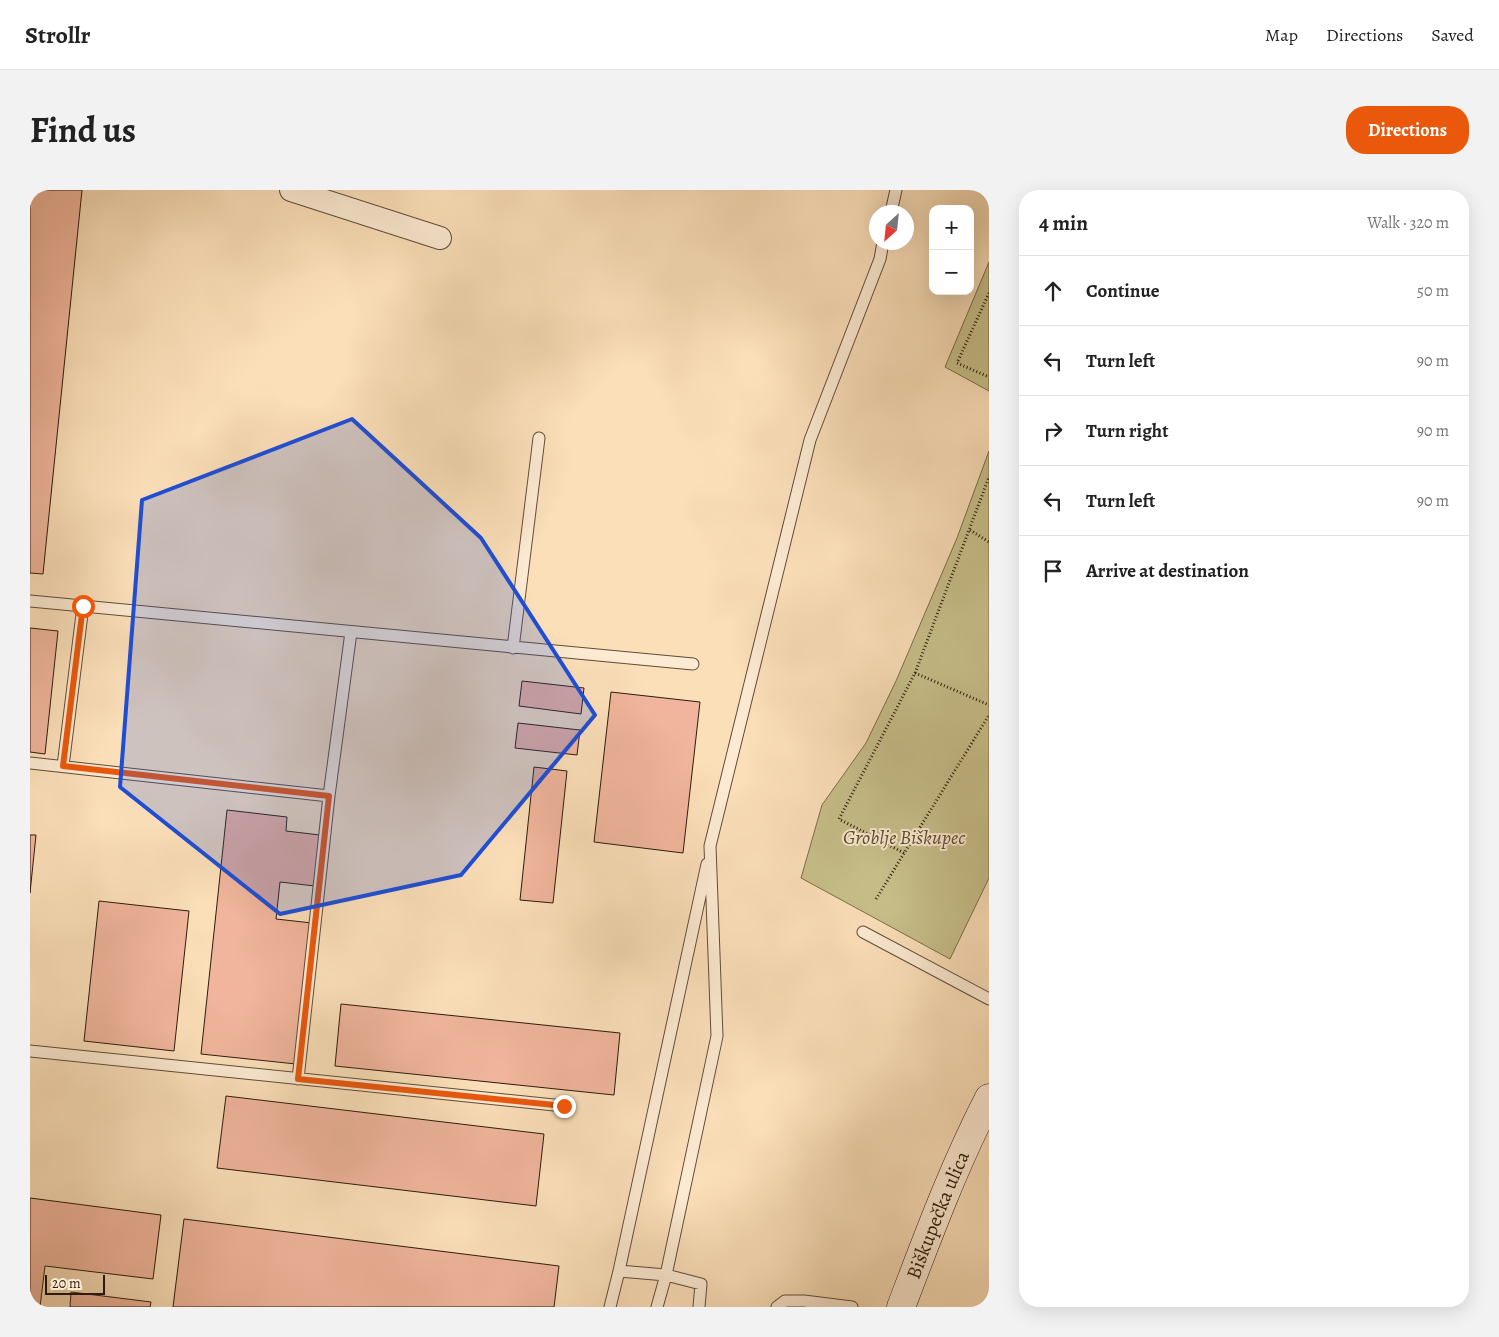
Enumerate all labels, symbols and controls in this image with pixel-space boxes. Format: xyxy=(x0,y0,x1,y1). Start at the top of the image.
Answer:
text: Strollr xyxy=(25,19,90,51)
text: Map xyxy=(1265,23,1298,47)
text: Directions xyxy=(1326,23,1403,47)
text: Saved xyxy=(1431,23,1474,47)
text: Find us xyxy=(30,106,136,154)
button: Directions xyxy=(1346,106,1469,154)
north arrow xyxy=(869,205,914,250)
map controls xyxy=(929,205,974,295)
button: + xyxy=(929,205,974,250)
text: 4 min xyxy=(1039,209,1088,237)
text: Walk · 320 m xyxy=(1367,212,1449,234)
button: − xyxy=(929,250,974,295)
icon: ahead xyxy=(1039,277,1067,305)
text: Continue xyxy=(1086,278,1160,304)
text: 50 m xyxy=(1417,280,1449,302)
icon: left xyxy=(1039,347,1067,375)
text: Turn left xyxy=(1086,348,1155,374)
text: 90 m xyxy=(1417,350,1449,372)
icon: right xyxy=(1039,417,1067,445)
text: Turn right xyxy=(1086,418,1168,444)
text: 90 m xyxy=(1417,420,1449,442)
icon: left xyxy=(1039,487,1067,515)
text: Turn left xyxy=(1086,488,1155,514)
text: 90 m xyxy=(1417,490,1449,512)
icon: arrive xyxy=(1039,557,1067,585)
text: Arrive at destination xyxy=(1086,558,1249,584)
route start xyxy=(72,595,95,618)
park label: Groblje Biškupec xyxy=(843,824,965,851)
route end xyxy=(553,1095,576,1118)
street label: Biškupečka ulica xyxy=(900,1146,976,1283)
scale bar xyxy=(45,1272,105,1295)
text: 20 m xyxy=(52,1274,81,1293)

